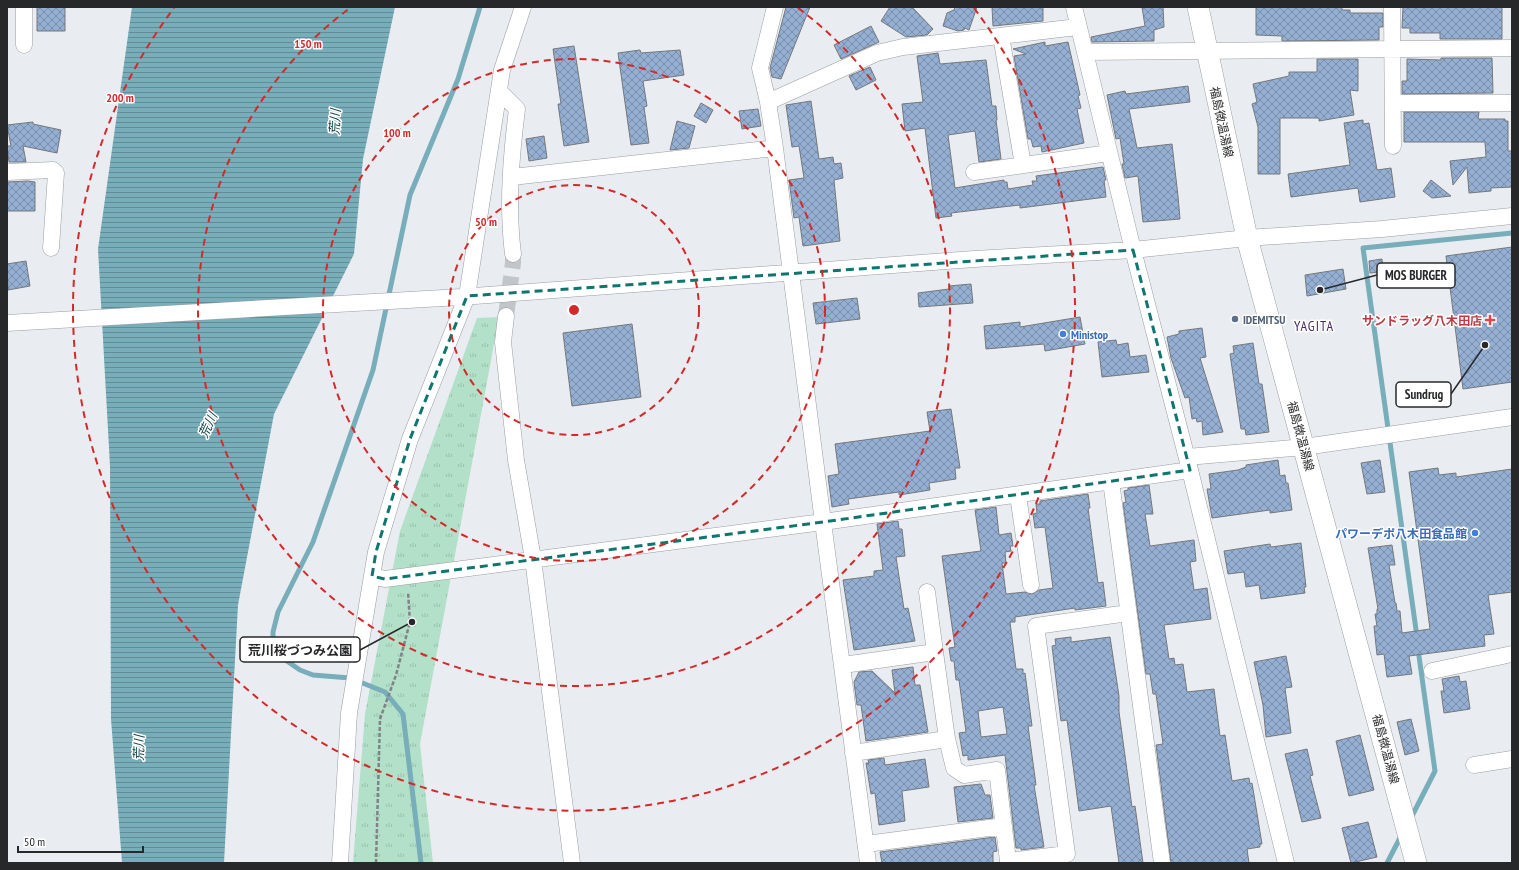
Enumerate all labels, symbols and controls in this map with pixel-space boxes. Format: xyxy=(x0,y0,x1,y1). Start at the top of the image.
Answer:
text: 150 m xyxy=(294,36,322,51)
street label: 福島微温湯線 xyxy=(1207,85,1237,159)
text: 200 m xyxy=(106,90,134,105)
water label: 荒川 xyxy=(326,107,344,135)
text: 100 m xyxy=(383,125,411,140)
text: 50 m xyxy=(475,214,497,229)
callout: MOS BURGER xyxy=(1377,263,1455,288)
text: MOS BURGER xyxy=(1385,267,1448,284)
centre of rings xyxy=(567,303,581,317)
place label: IDEMITSU xyxy=(1243,312,1285,327)
place label: サンドラッグ八木田店 xyxy=(1362,313,1482,328)
marker: IDEMITSU xyxy=(1230,314,1240,324)
marker: サンドラッグ八木田店 xyxy=(1485,315,1495,325)
district label: YAGITA xyxy=(1294,317,1334,335)
place label: Ministop xyxy=(1071,327,1109,342)
marker: Ministop xyxy=(1058,329,1068,339)
callout: Sundrug xyxy=(1396,382,1451,407)
text: Sundrug xyxy=(1405,386,1443,403)
street label: 福島微温湯線 xyxy=(1284,399,1318,473)
water label: 荒川 xyxy=(195,408,222,440)
place label: パワーデポ八木田食品館 xyxy=(1335,526,1467,541)
marker: パワーデポ八木田食品館 xyxy=(1470,528,1480,538)
callout: 荒川桜づつみ公園 xyxy=(240,637,360,662)
text: 荒川桜づつみ公園 xyxy=(248,642,352,659)
street label: 福島微温湯線 xyxy=(1369,712,1403,786)
water label: 荒川 xyxy=(130,733,148,761)
scale bar xyxy=(18,828,143,854)
text: 50 m xyxy=(24,834,45,849)

